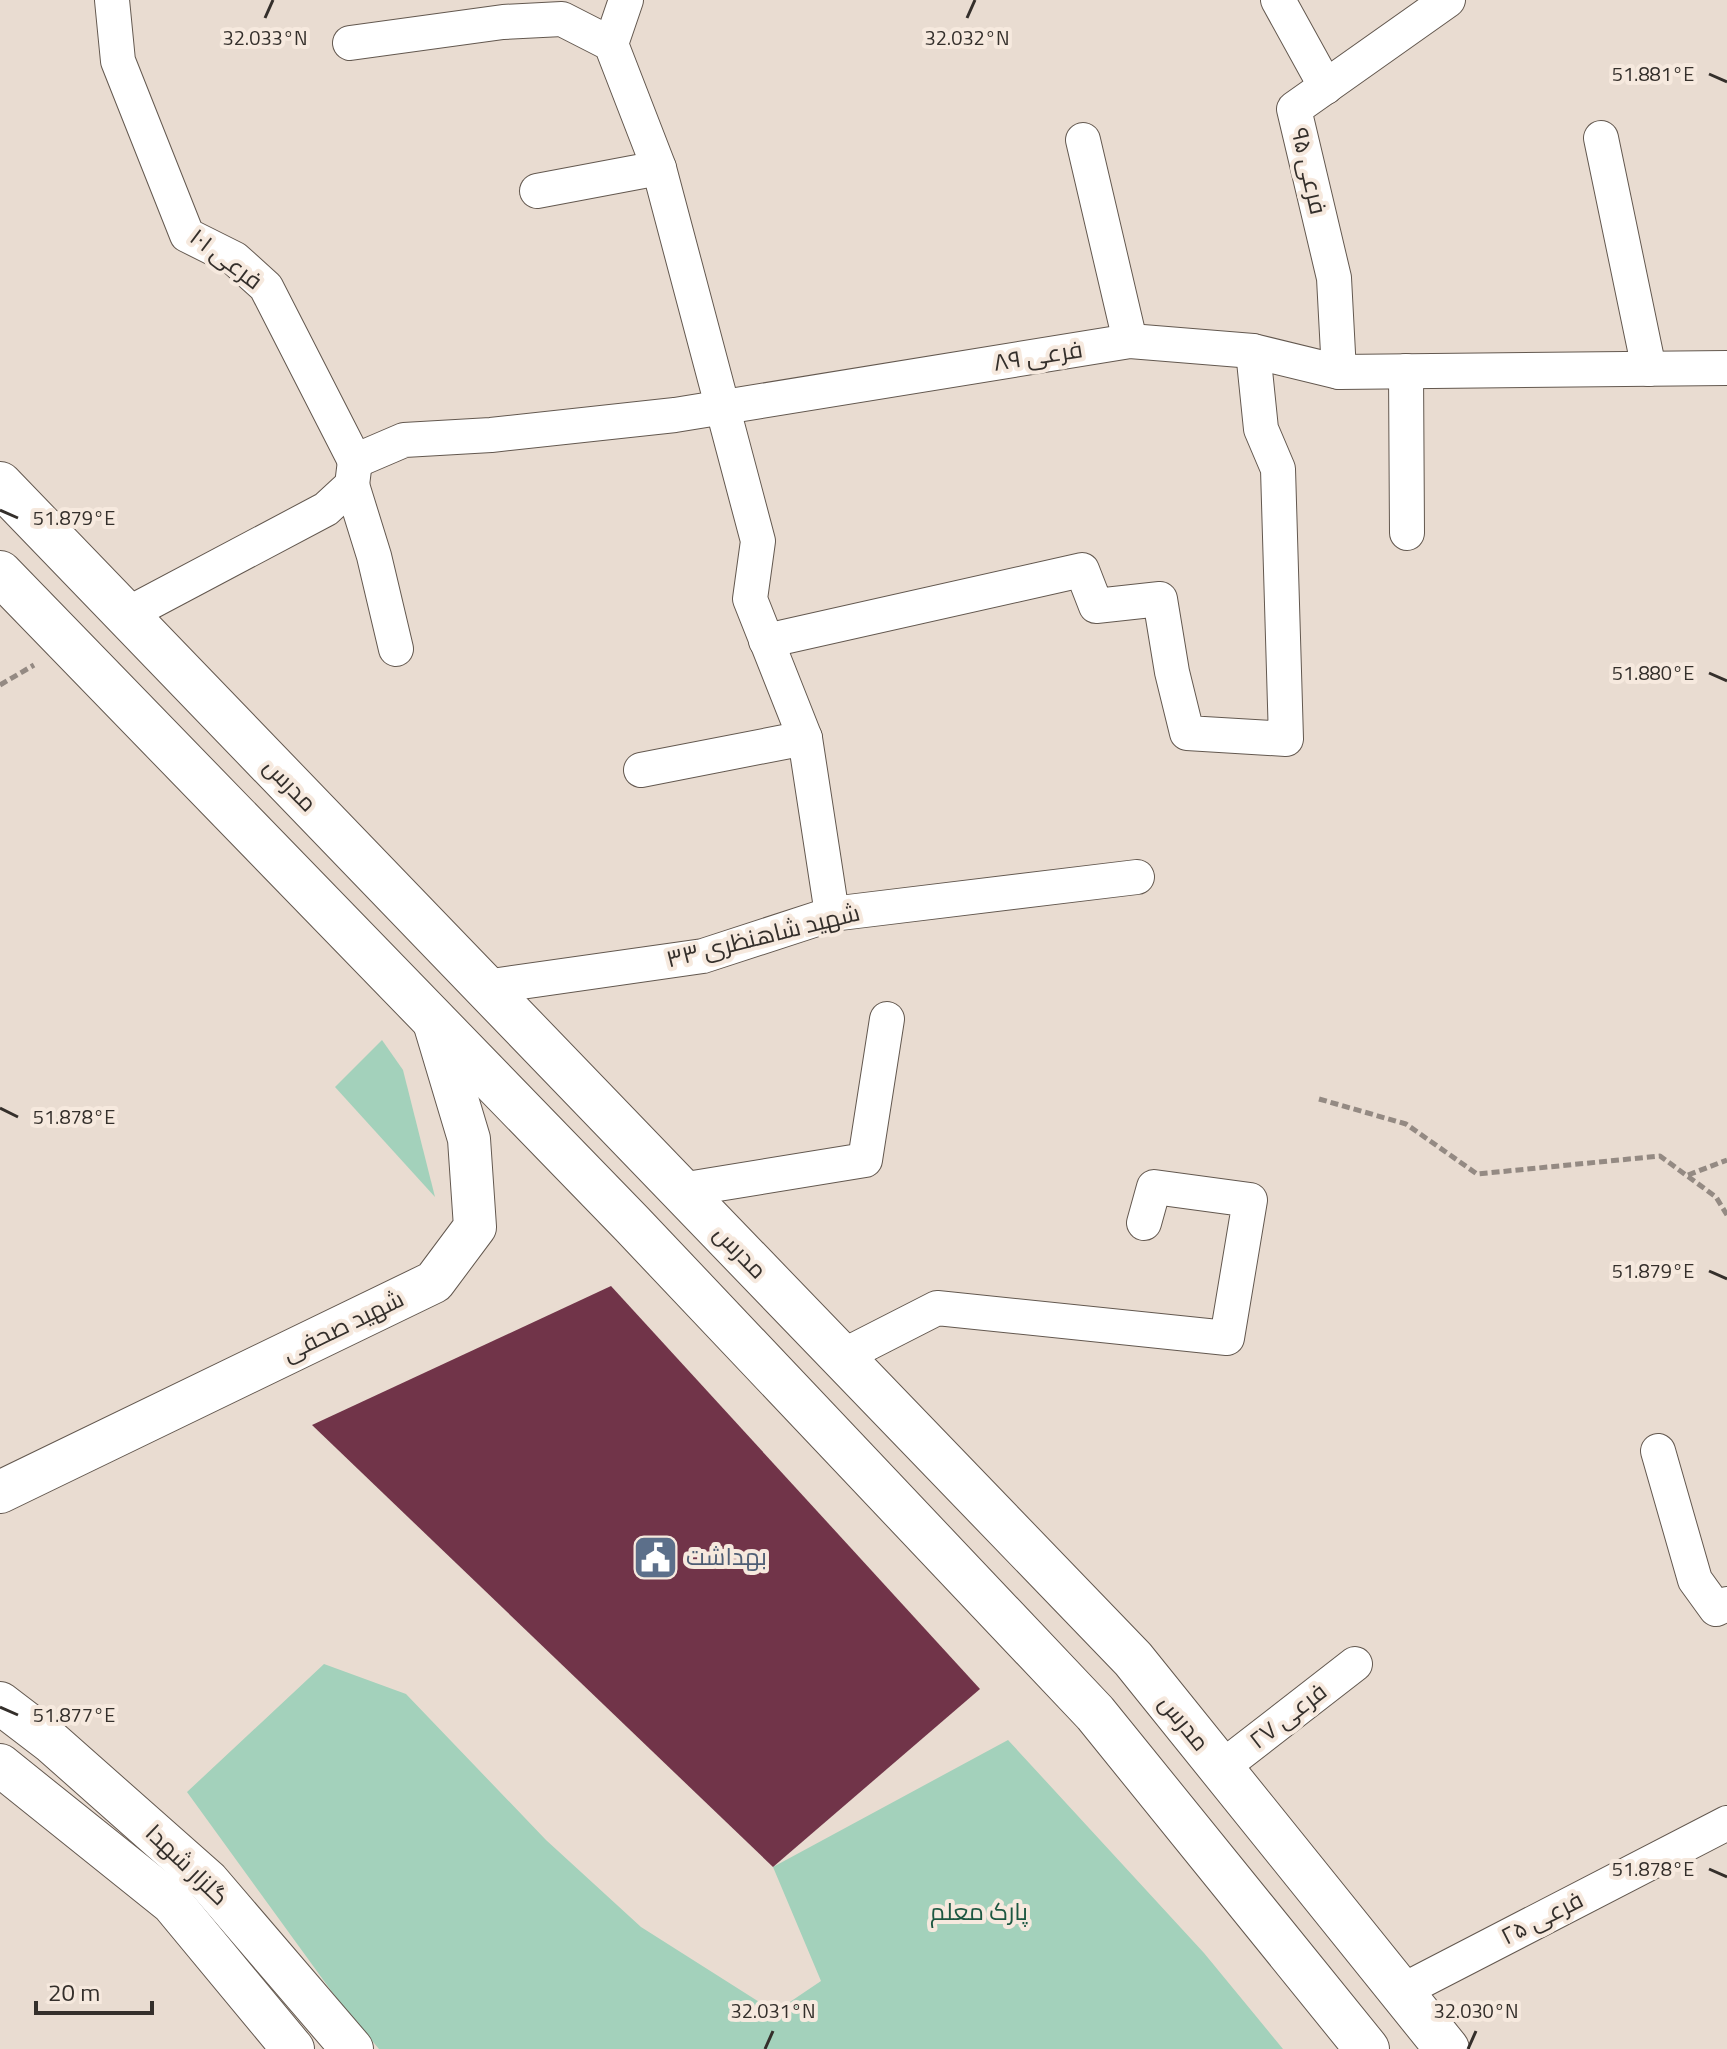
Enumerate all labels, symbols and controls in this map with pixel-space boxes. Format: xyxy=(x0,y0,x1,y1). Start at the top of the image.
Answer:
text: 32.033°N xyxy=(222,22,308,53)
text: 32.032°N xyxy=(924,22,1010,53)
text: 51.881°E xyxy=(1612,58,1694,89)
street label: فرعی ۹۵ xyxy=(1283,124,1337,218)
street label: فرعی ۱۰۱ xyxy=(182,219,271,298)
street label: فرعی ۸۹ xyxy=(991,330,1085,380)
text: 51.879°E xyxy=(33,502,115,533)
text: 51.880°E xyxy=(1612,657,1694,688)
street label: مدرس xyxy=(256,749,326,820)
street label: ۳۳ شهید شاهنظری xyxy=(662,894,863,976)
text: 51.878°E xyxy=(33,1101,115,1132)
street label: مدرس xyxy=(706,1216,776,1287)
text: 51.879°E xyxy=(1612,1255,1694,1286)
street label: شهید صحفی xyxy=(276,1280,410,1370)
public building icon: بهداشت xyxy=(631,1533,679,1581)
place label: بهداشت xyxy=(686,1538,767,1574)
street label: فرعی ۲۷ xyxy=(1241,1673,1334,1757)
street label: مدرس xyxy=(1151,1686,1219,1758)
text: 51.877°E xyxy=(33,1699,115,1730)
street label: گلزار شهدا xyxy=(138,1815,238,1913)
text: 51.878°E xyxy=(1612,1853,1694,1884)
street label: فرعی ۲۵ xyxy=(1494,1881,1589,1953)
park label: پارک معلم xyxy=(930,1893,1028,1929)
scale bar xyxy=(36,1965,152,2015)
text: 20 m xyxy=(48,1974,100,2010)
text: 32.031°N xyxy=(730,1995,816,2026)
text: 32.030°N xyxy=(1433,1995,1519,2026)

